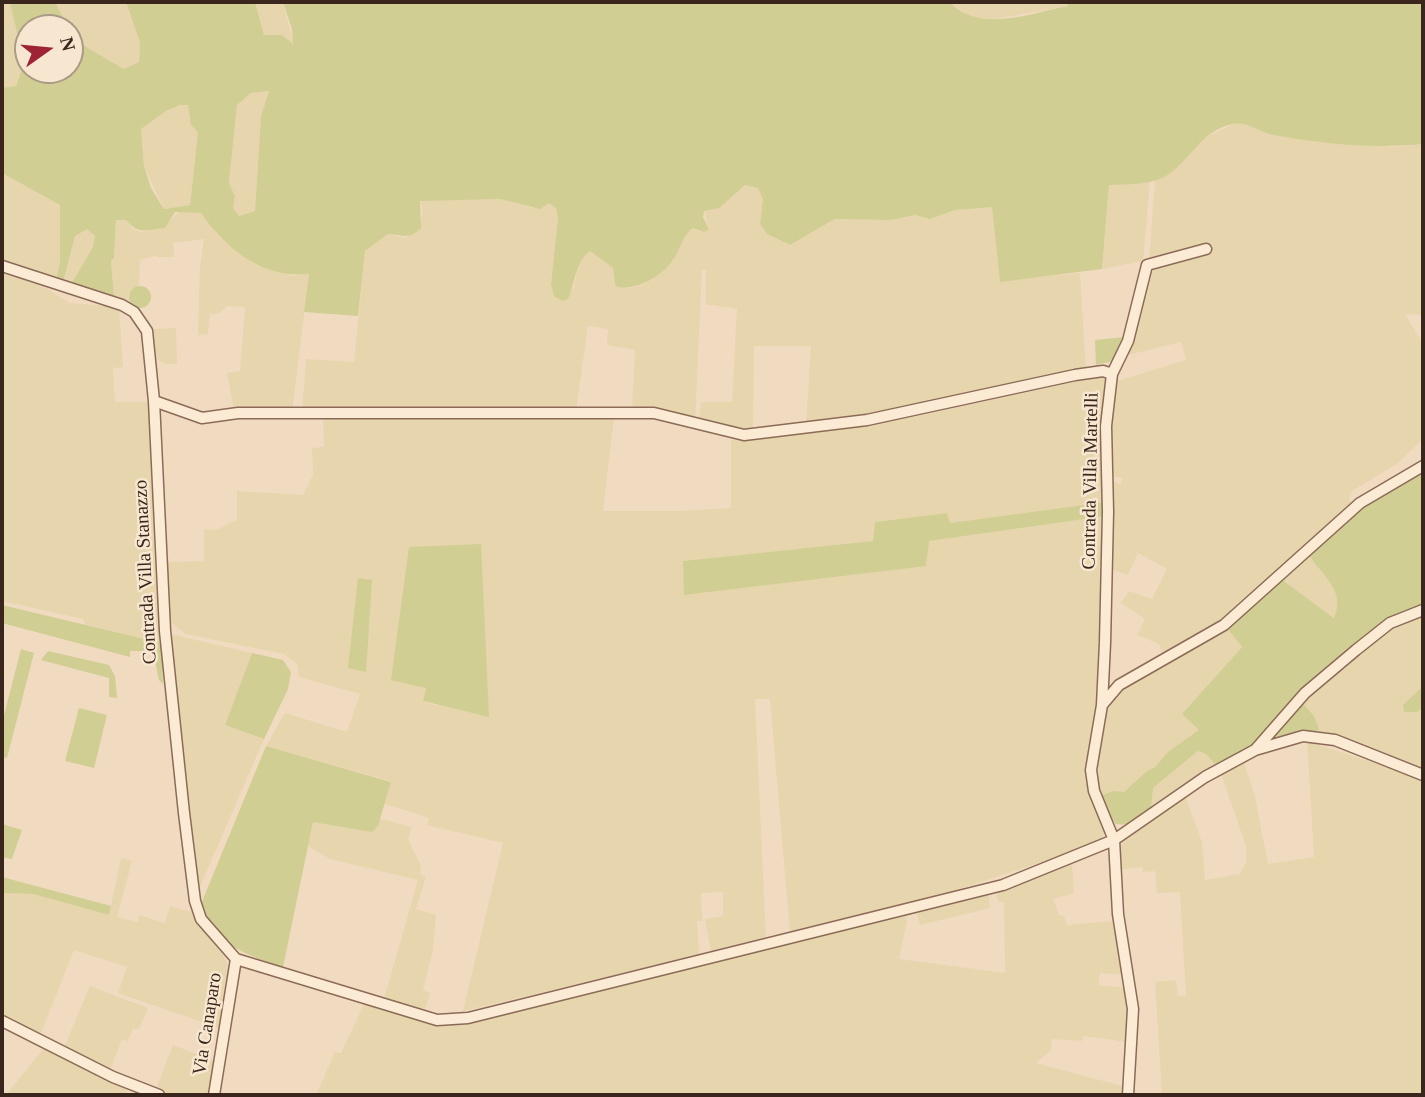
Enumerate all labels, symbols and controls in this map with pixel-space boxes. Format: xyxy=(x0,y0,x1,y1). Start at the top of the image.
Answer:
north arrow xyxy=(14,14,84,84)
text: N xyxy=(56,35,80,53)
street label: Contrada Villa Martelli xyxy=(1078,392,1104,570)
street label: Contrada Villa Stanazzo xyxy=(130,479,162,665)
street label: Via Canaparo xyxy=(189,971,227,1077)

